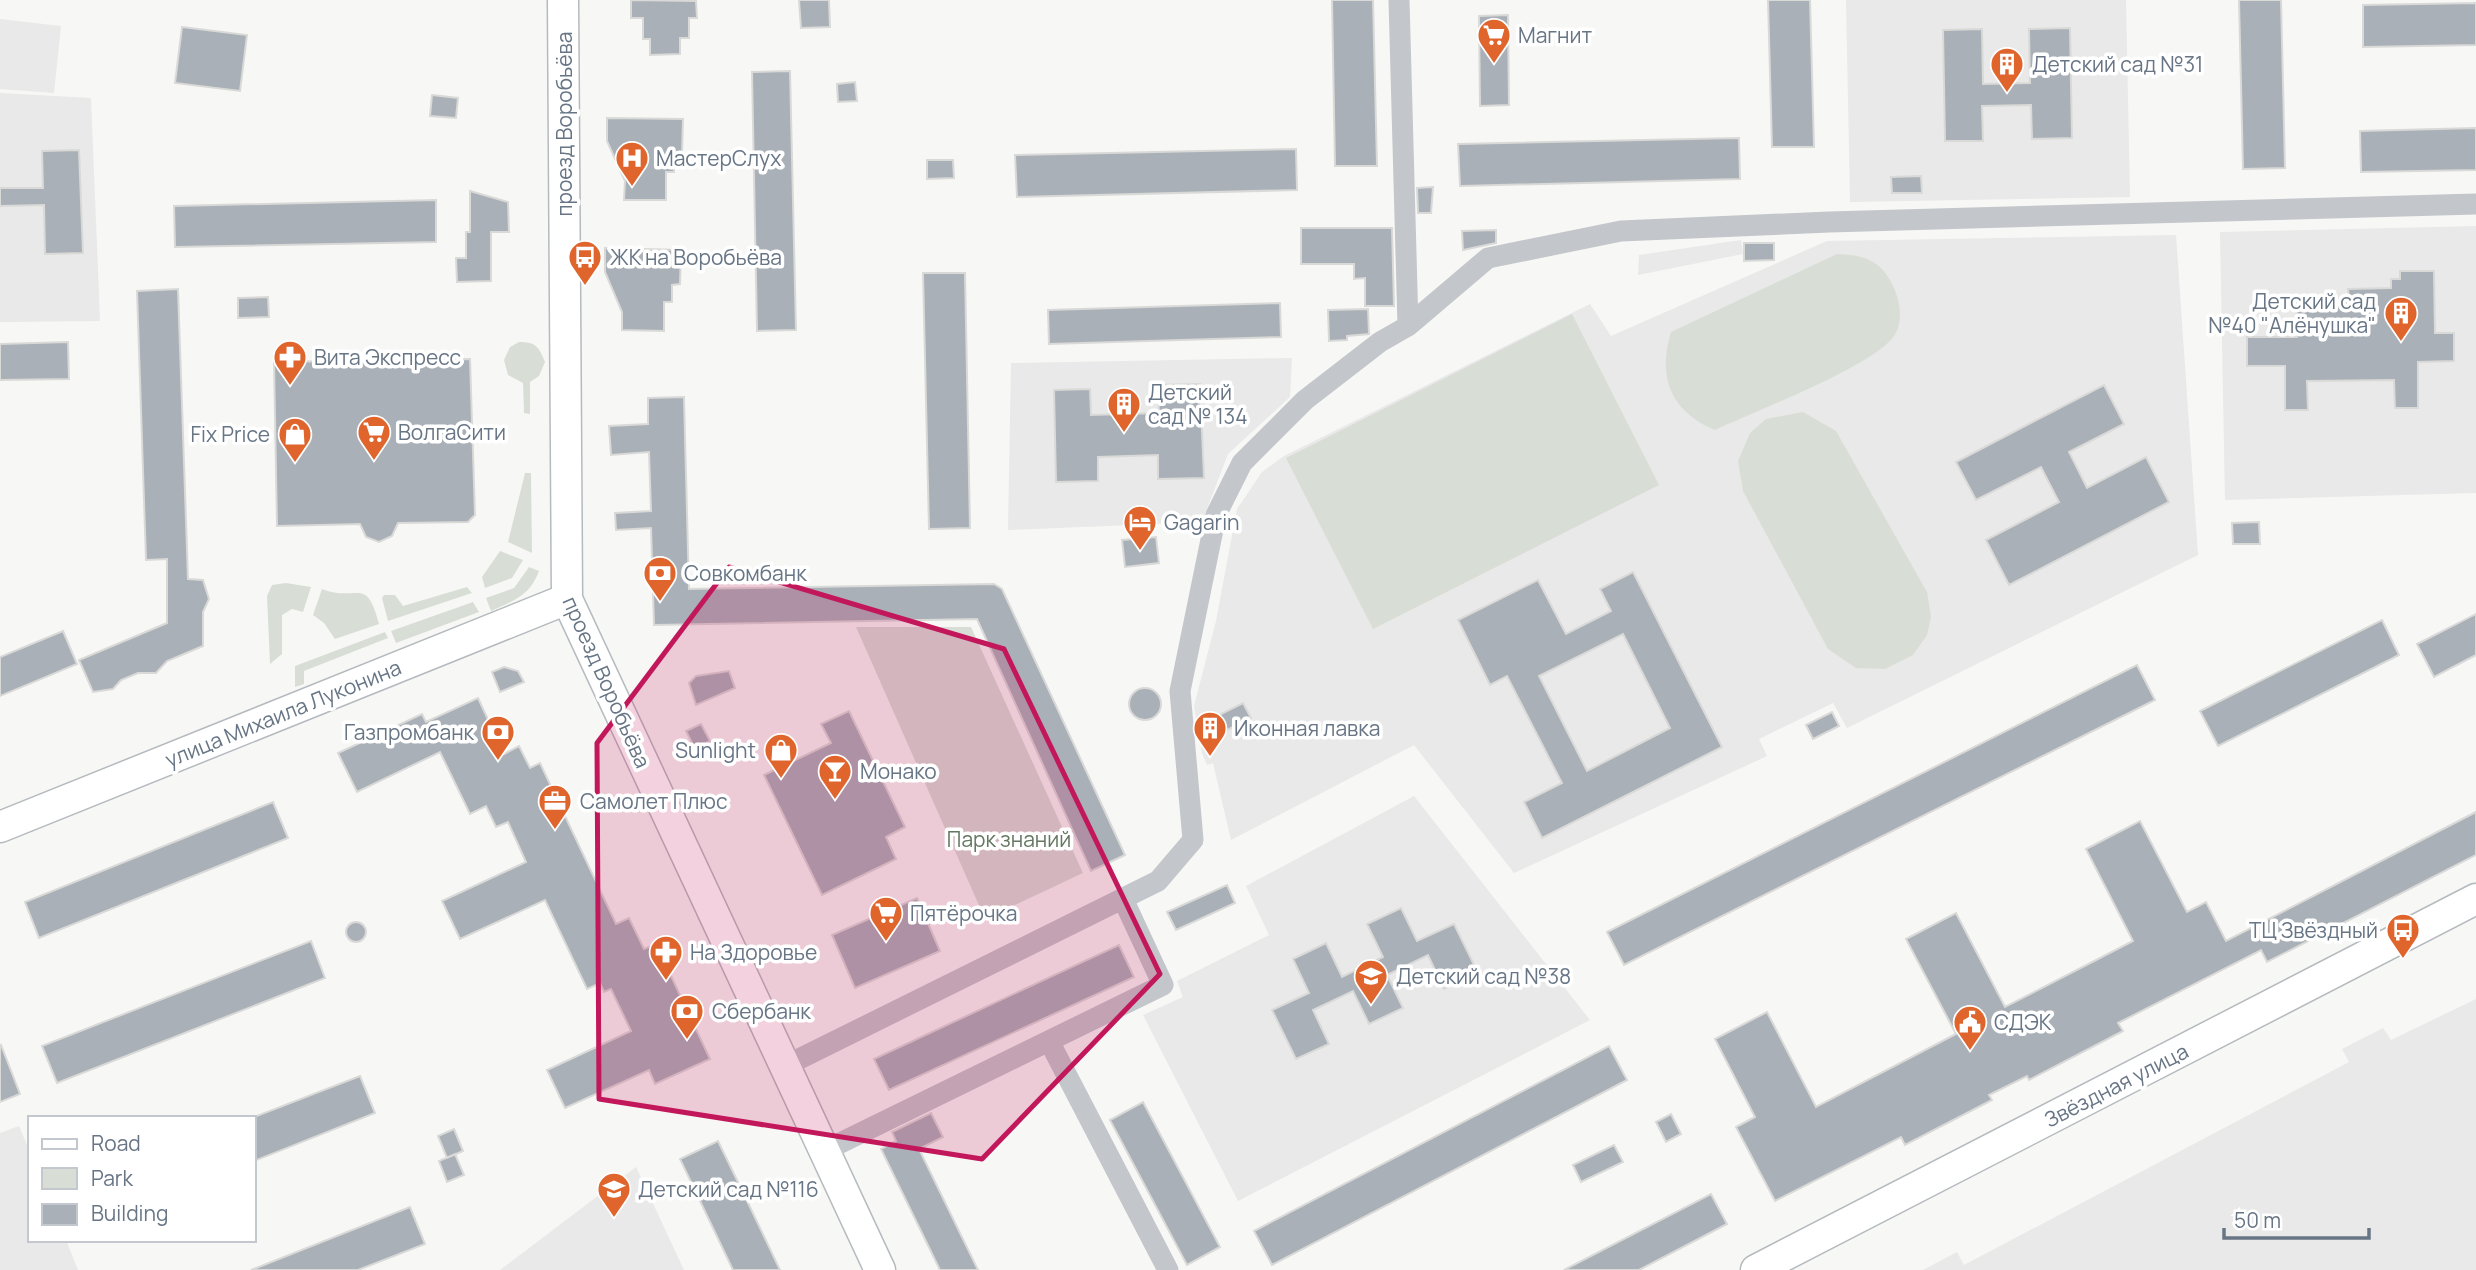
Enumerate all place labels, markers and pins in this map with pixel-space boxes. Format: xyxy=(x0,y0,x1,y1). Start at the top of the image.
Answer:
supermarket icon: Магнит xyxy=(1475,16,1513,65)
place label: Магнит xyxy=(1518,21,1592,49)
building icon: Детский сад №31 xyxy=(1988,45,2026,94)
place label: Детский сад №31 xyxy=(2032,50,2203,78)
hospital icon: МастерСлух xyxy=(613,139,651,188)
place label: МастерСлух xyxy=(656,144,781,172)
bus stop icon: ЖК на Воробьёва xyxy=(566,238,604,287)
place label: ЖК на Воробьёва xyxy=(610,243,782,271)
place label: Детский сад №40 "Алёнушка" xyxy=(2208,287,2376,339)
building icon: Детский сад №40 "Алёнушка" xyxy=(2382,294,2420,343)
pharmacy icon: Вита Экспресс xyxy=(271,338,309,387)
place label: Вита Экспресс xyxy=(314,343,461,371)
place label: Детский сад № 134 xyxy=(1148,378,1248,430)
building icon: Детский сад № 134 xyxy=(1105,385,1143,434)
supermarket icon: ВолгаСити xyxy=(355,413,393,462)
shop icon: Fix Price xyxy=(276,415,314,464)
place label: ВолгаСити xyxy=(398,418,506,446)
place label: Fix Price xyxy=(191,420,270,448)
hotel icon: Gagarin xyxy=(1121,503,1159,552)
place label: Gagarin xyxy=(1164,508,1240,536)
bank icon: Совкомбанк xyxy=(641,554,679,603)
place label: Совкомбанк xyxy=(684,559,807,587)
building icon: Иконная лавка xyxy=(1191,709,1229,758)
bank icon: Газпромбанк xyxy=(479,713,517,762)
place label: Иконная лавка xyxy=(1234,714,1380,742)
place label: Газпромбанк xyxy=(344,718,475,746)
shop icon: Sunlight xyxy=(762,731,800,780)
place label: Sunlight xyxy=(675,736,756,764)
bar icon: Монако xyxy=(816,752,854,801)
place label: Монако xyxy=(860,757,937,785)
office icon: Самолет Плюс xyxy=(536,782,574,831)
place label: Самолет Плюс xyxy=(580,787,728,815)
supermarket icon: Пятёрочка xyxy=(867,894,905,943)
place label: Пятёрочка xyxy=(910,899,1017,927)
bus stop icon: ТЦ Звёздный xyxy=(2384,911,2422,960)
place label: ТЦ Звёздный xyxy=(2249,916,2378,944)
pharmacy icon: На Здоровье xyxy=(647,933,685,982)
place label: На Здоровье xyxy=(690,938,817,966)
school or university icon: Детский сад №38 xyxy=(1352,957,1390,1006)
place label: Детский сад №38 xyxy=(1396,962,1571,990)
bank icon: Сбербанк xyxy=(668,992,706,1041)
place label: Сбербанк xyxy=(712,997,811,1025)
public building icon: СДЭК xyxy=(1951,1003,1989,1052)
place label: СДЭК xyxy=(1994,1008,2052,1036)
school or university icon: Детский сад №116 xyxy=(595,1170,633,1219)
place label: Детский сад №116 xyxy=(638,1175,819,1203)

